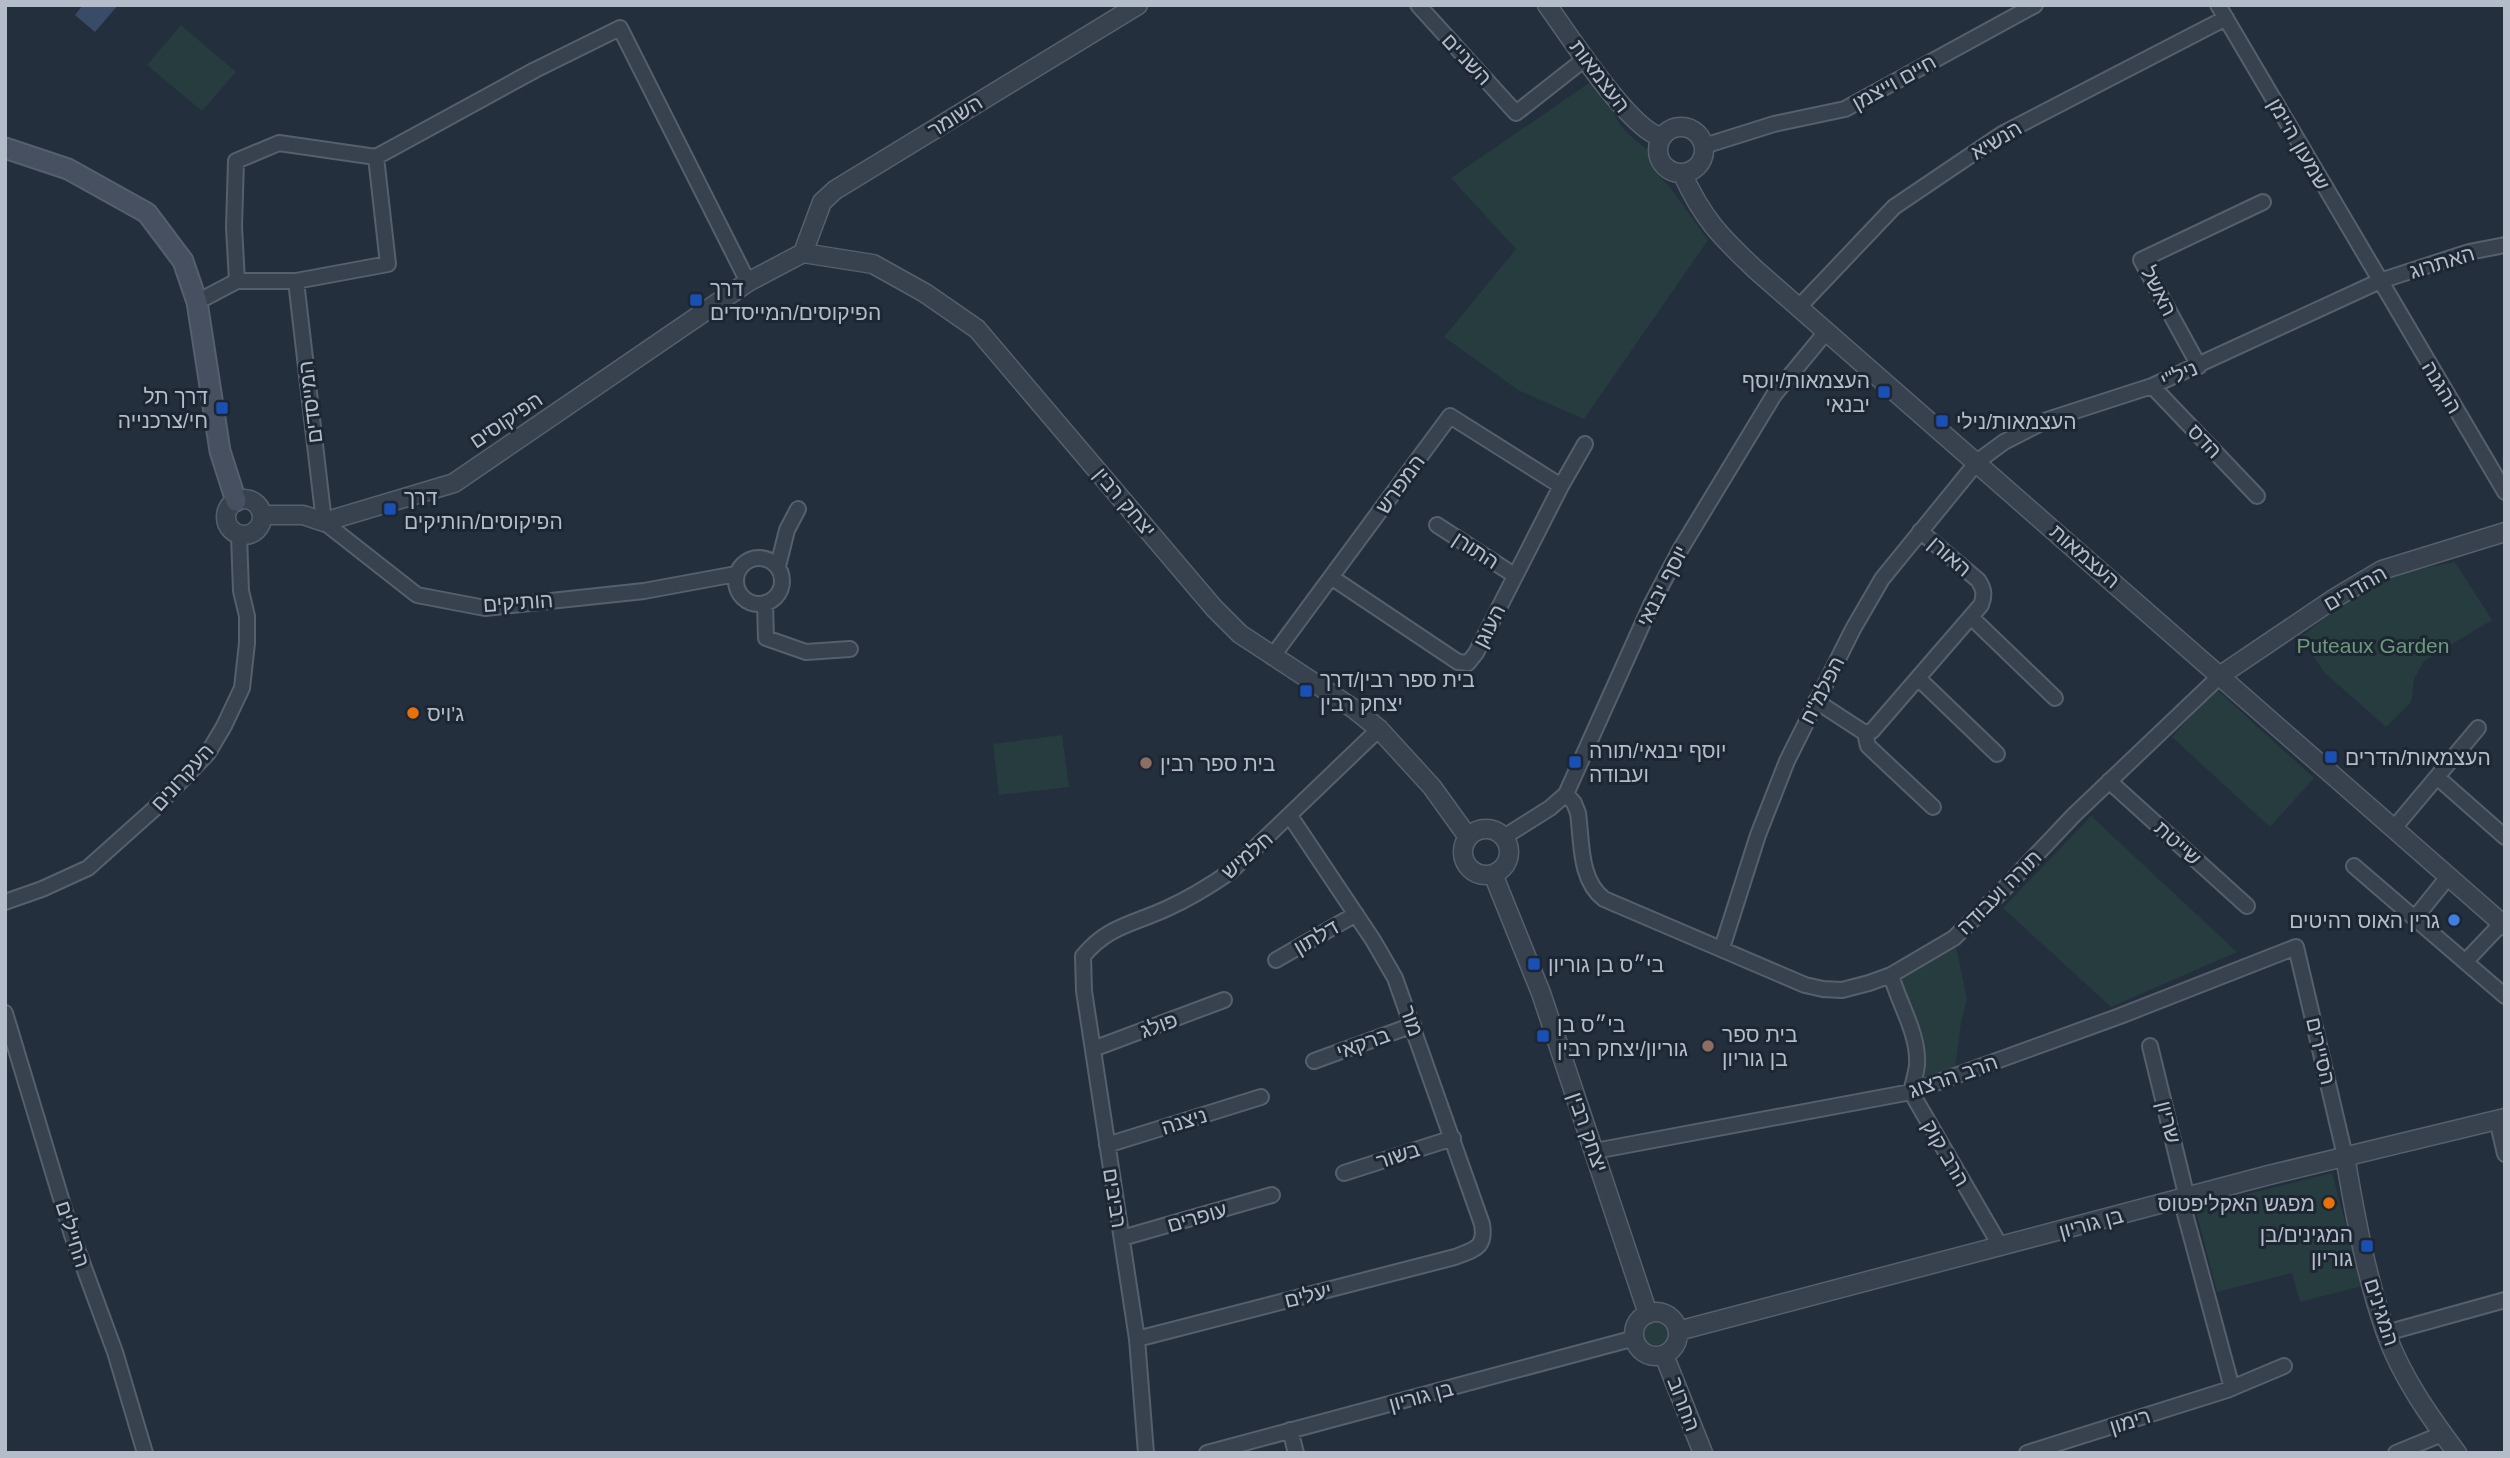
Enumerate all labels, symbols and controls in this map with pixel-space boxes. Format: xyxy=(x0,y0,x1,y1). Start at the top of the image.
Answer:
street label: השניים xyxy=(1438,29,1496,89)
street label: העצמאות xyxy=(1565,35,1635,117)
street label: חיים וייצמן xyxy=(1848,50,1940,114)
street label: השומר xyxy=(924,90,986,142)
street label: שמעון היימן xyxy=(2263,94,2335,194)
street label: הנשיא xyxy=(1966,116,2026,164)
street label: האתרוג xyxy=(2407,241,2477,283)
street label: האשל xyxy=(2137,262,2181,320)
place label: דרך הפיקוסים/המייסדים xyxy=(710,277,881,324)
marker: דרך הפיקוסים/המייסדים xyxy=(688,292,704,308)
street label: ניל"י xyxy=(2157,356,2201,392)
street label: ההגנה xyxy=(2417,357,2467,417)
street label: המייסדים xyxy=(294,359,326,445)
place label: העצמאות/יוסף יבנאי xyxy=(1742,369,1870,416)
marker: העצמאות/יוסף יבנאי xyxy=(1876,384,1892,400)
place label: דרך תל חי/צרכנייה xyxy=(118,385,208,432)
street label: הפיקוסים xyxy=(465,387,547,453)
marker: דרך תל חי/צרכנייה xyxy=(214,400,230,416)
place label: העצמאות/נילי xyxy=(1956,410,2077,433)
marker: העצמאות/נילי xyxy=(1934,413,1950,429)
street label: הדס xyxy=(2183,419,2227,463)
street label: המפרש xyxy=(1371,450,1429,518)
street label: יצחק רבין xyxy=(1090,463,1160,541)
place label: דרך הפיקוסים/הותיקים xyxy=(404,486,563,533)
marker: דרך הפיקוסים/הותיקים xyxy=(382,501,398,517)
street label: העצמאות xyxy=(2046,520,2124,592)
street label: התורן xyxy=(1449,527,1503,573)
street label: האורן xyxy=(1924,531,1976,581)
street label: יוסף יבנאי xyxy=(1632,542,1692,630)
street label: ההדרים xyxy=(2319,561,2391,615)
street label: הותיקים xyxy=(482,588,554,616)
street label: העוגן xyxy=(1468,601,1510,651)
park label: Puteaux Garden xyxy=(2297,634,2449,657)
street label: הפלמ"ח xyxy=(1795,652,1849,728)
place label: בית ספר רבין/דרך יצחק רבין xyxy=(1320,668,1475,715)
marker: בית ספר רבין/דרך יצחק רבין xyxy=(1298,683,1314,699)
place label: ג'ויס xyxy=(427,702,464,725)
marker: ג'ויס xyxy=(405,705,421,721)
street label: העקרונים xyxy=(146,739,218,815)
place label: יוסף יבנאי/תורה ועבודה xyxy=(1589,739,1727,786)
place label: העצמאות/הדרים xyxy=(2345,746,2491,769)
marker: העצמאות/הדרים xyxy=(2323,749,2339,765)
place label: בית ספר רבין xyxy=(1160,752,1275,775)
marker: יוסף יבנאי/תורה ועבודה xyxy=(1567,754,1583,770)
marker: בית ספר רבין xyxy=(1138,755,1154,771)
street label: שייטת xyxy=(2150,816,2206,870)
street label: חלמיש xyxy=(1217,827,1277,883)
street label: תורה ועבודה xyxy=(1952,845,2046,939)
place label: גרין האוס רהיטים xyxy=(2289,909,2440,932)
marker: גרין האוס רהיטים xyxy=(2446,912,2462,928)
street label: דלתון xyxy=(1290,915,1343,959)
place label: בי״ס בן גוריון xyxy=(1548,953,1664,976)
marker: בי״ס בן גוריון xyxy=(1526,956,1542,972)
street label: מור xyxy=(1396,1002,1428,1040)
street label: פולג xyxy=(1137,1008,1181,1042)
place label: בי״ס בן גוריון/יצחק רבין xyxy=(1557,1013,1688,1060)
street label: הסיירים xyxy=(2302,1015,2340,1087)
street label: ברקאי xyxy=(1333,1023,1393,1063)
place label: בית ספר בן גוריון xyxy=(1722,1023,1798,1070)
marker: בי״ס בן גוריון/יצחק רבין xyxy=(1535,1028,1551,1044)
marker: בית ספר בן גוריון xyxy=(1700,1038,1716,1054)
street label: הרב הרצוג xyxy=(1905,1050,2001,1102)
street label: יצחק רבין xyxy=(1564,1089,1612,1175)
street label: שריון xyxy=(2153,1098,2185,1146)
street label: ניצנה xyxy=(1158,1103,1210,1139)
street label: הרב קוק xyxy=(1918,1116,1974,1190)
street label: בשור xyxy=(1373,1137,1423,1173)
street label: רביבים xyxy=(1099,1167,1131,1229)
place label: מפגש האקליפטוס xyxy=(2158,1192,2315,1215)
marker: מפגש האקליפטוס xyxy=(2321,1195,2337,1211)
street label: החיילים xyxy=(51,1198,95,1270)
street label: עופרים xyxy=(1165,1198,1229,1236)
street label: בן גוריון xyxy=(2056,1203,2126,1243)
place label: המגינים/בן גוריון xyxy=(2260,1223,2353,1270)
marker: המגינים/בן גוריון xyxy=(2359,1238,2375,1254)
street label: המגינים xyxy=(2360,1275,2404,1349)
street label: יעלים xyxy=(1282,1278,1334,1312)
street label: החרוב xyxy=(1663,1374,1705,1434)
street label: בן גוריון xyxy=(1386,1376,1456,1416)
street label: רימון xyxy=(2107,1404,2153,1438)

